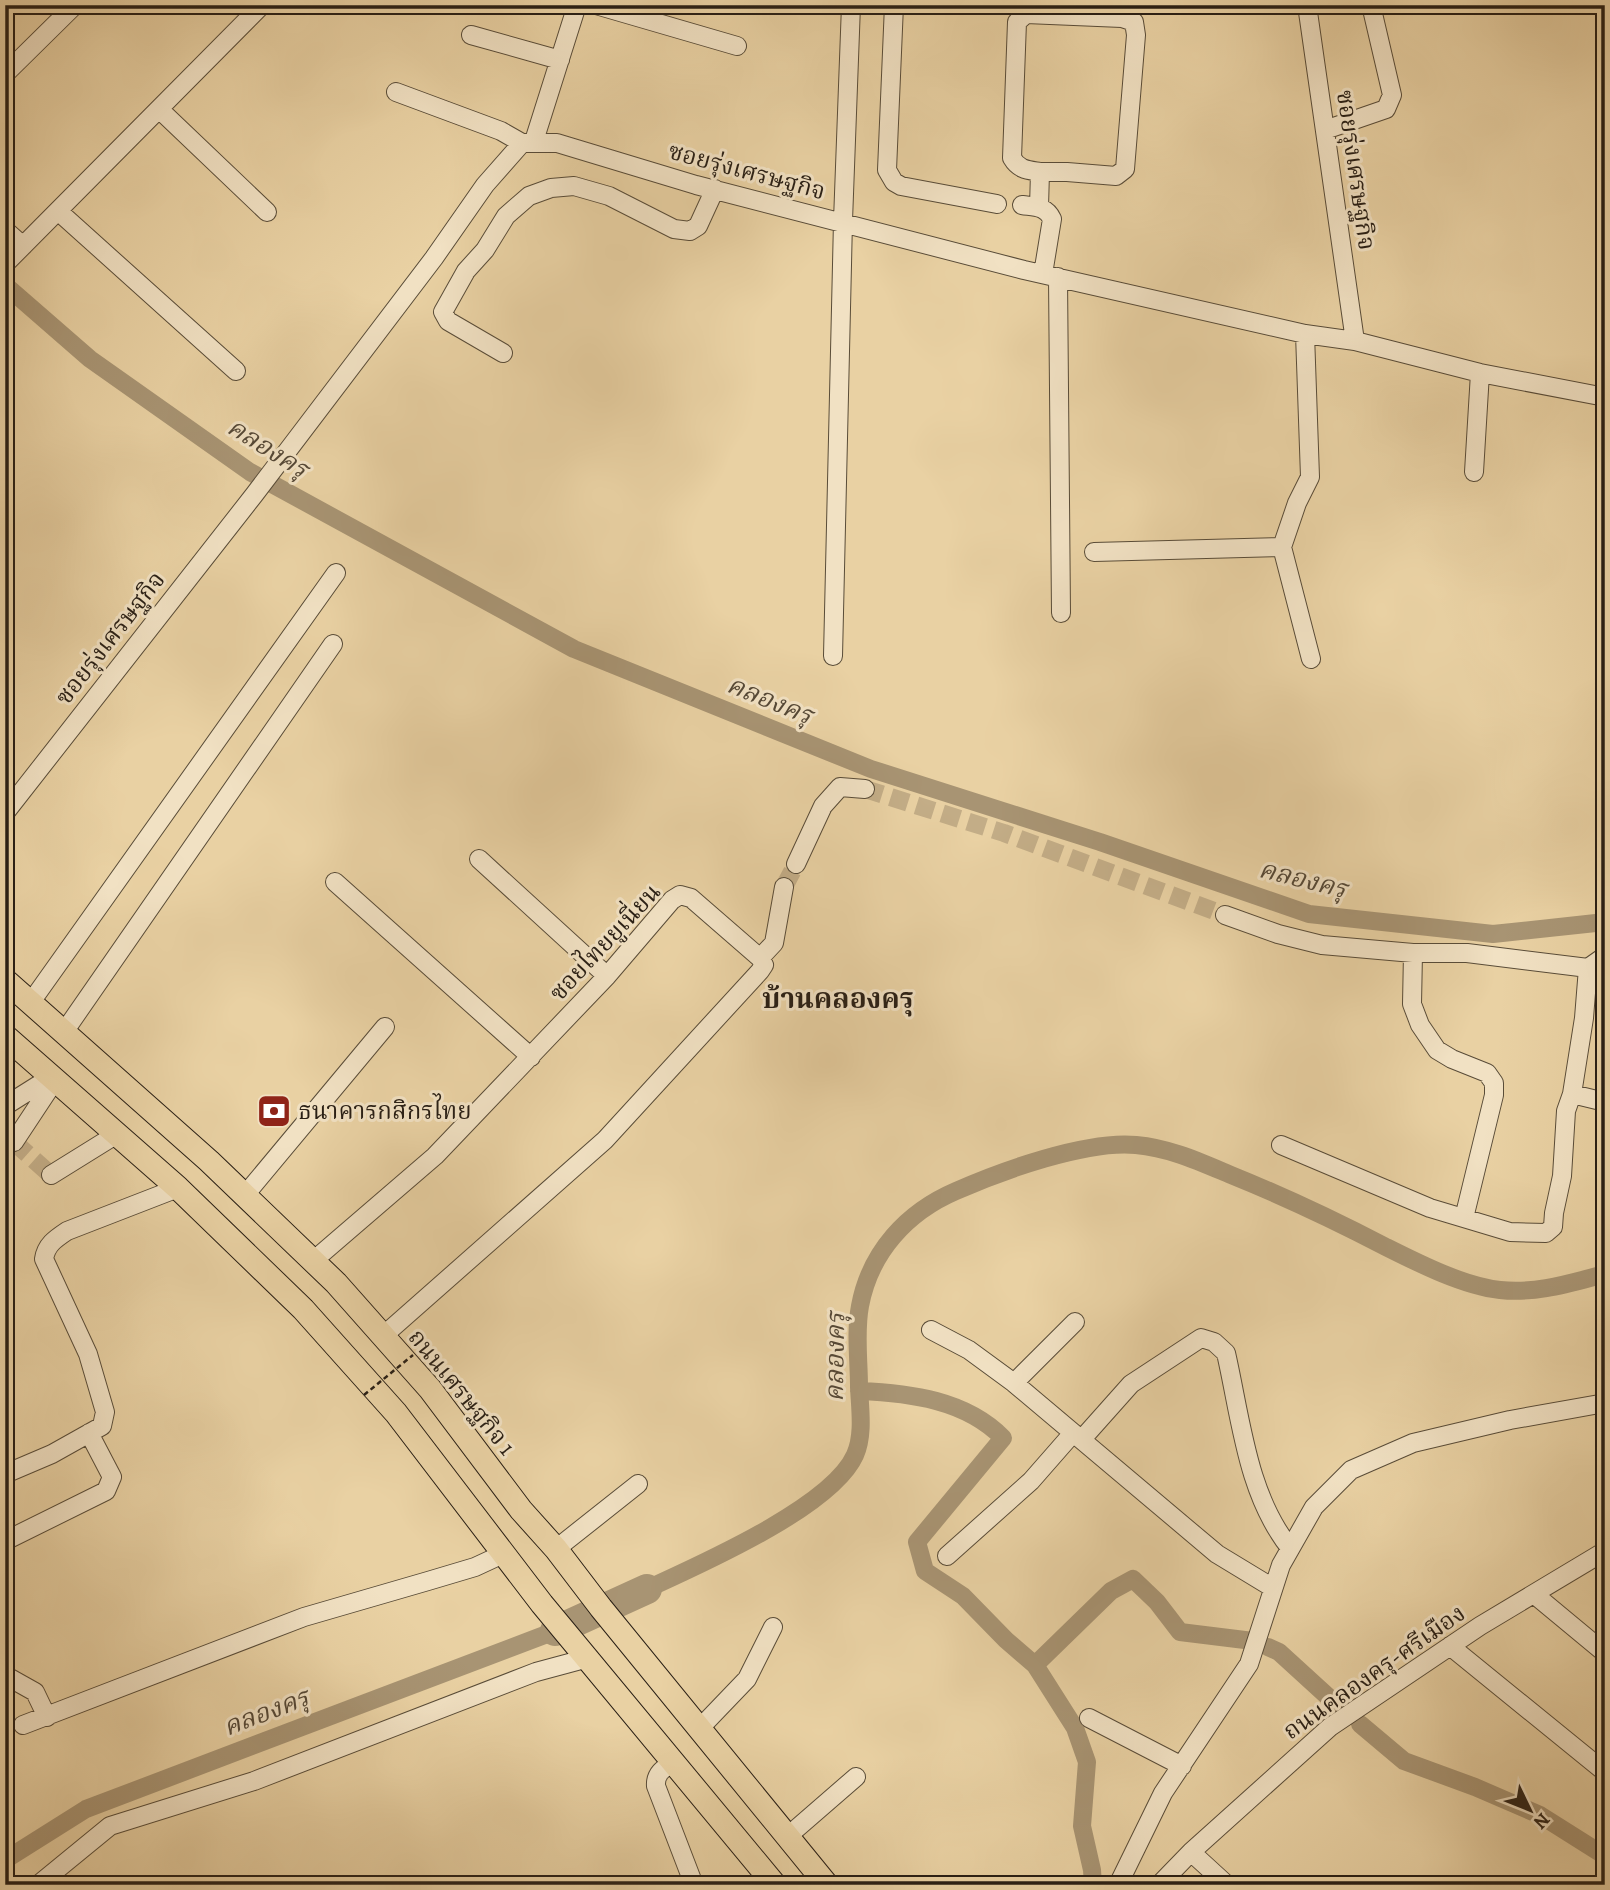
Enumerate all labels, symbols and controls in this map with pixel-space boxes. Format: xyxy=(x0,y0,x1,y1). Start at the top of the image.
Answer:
street label: ซอยรุ่งเศรษฐกิจ xyxy=(1329,88,1383,252)
street label: ซอยรุ่งเศรษฐกิจ xyxy=(665,135,829,207)
water label: คลองครุ xyxy=(221,409,318,488)
street label: ซอยรุ่งเศรษฐกิจ xyxy=(48,565,172,711)
water label: คลองครุ xyxy=(722,667,821,734)
water label: คลองครุ xyxy=(1255,851,1354,908)
street label: ซอยไทยยูเนี่ยน xyxy=(541,875,668,1008)
district label: บ้านคลองครุ xyxy=(762,980,914,1018)
bank icon: ธนาคารกสิกรไทย xyxy=(255,1092,293,1130)
place label: ธนาคารกสิกรไทย xyxy=(298,1093,471,1127)
water label: คลองครุ xyxy=(817,1309,853,1402)
street label: ถนนเศรษฐกิจ 1 xyxy=(401,1322,523,1462)
street label: ถนนคลองครุ-ศรีเมือง xyxy=(1277,1597,1471,1747)
water label: คลองครุ xyxy=(218,1679,317,1744)
north arrow xyxy=(1494,1774,1564,1844)
text: N xyxy=(1527,1807,1556,1835)

